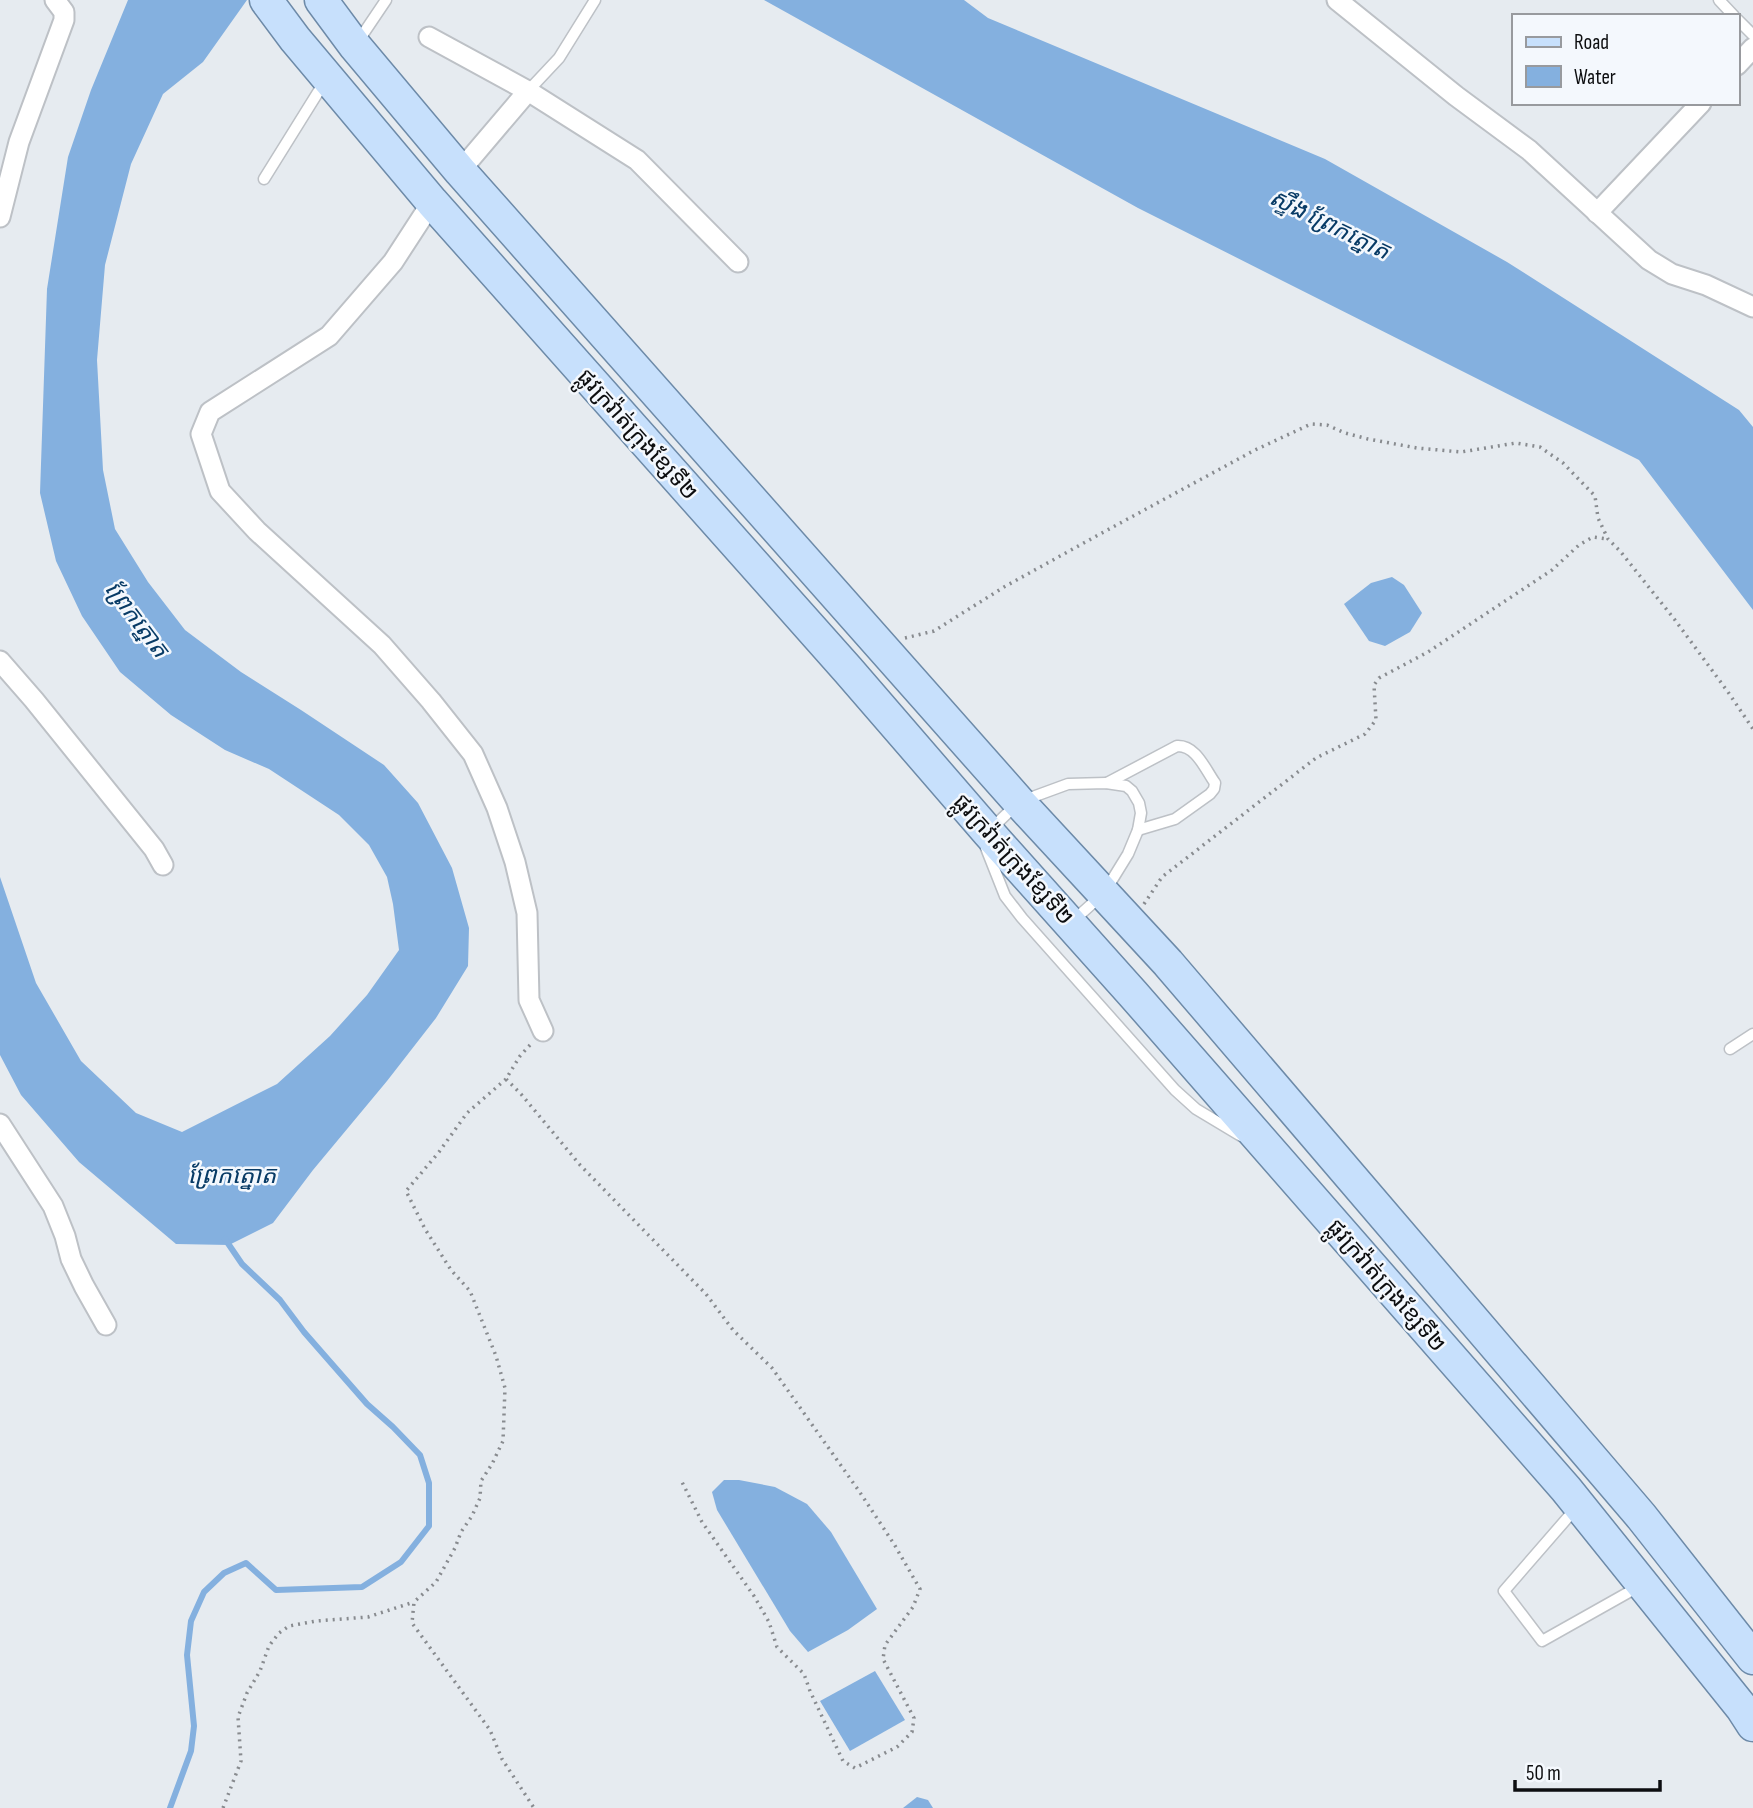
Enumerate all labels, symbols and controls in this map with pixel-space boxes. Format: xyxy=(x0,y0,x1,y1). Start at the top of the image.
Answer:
legend xyxy=(1512,14,1739,105)
text: Road xyxy=(1574,30,1609,55)
text: Water xyxy=(1574,65,1616,90)
water label: ស្ទឹង ព្រែកត្នោត xyxy=(1265,183,1396,267)
street label: ផ្លូវក្រវ៉ាត់ក្រុងខ្សែទី២ xyxy=(566,363,704,511)
water label: ព្រែកត្នោត xyxy=(98,575,176,665)
street label: ផ្លូវក្រវ៉ាត់ក្រុងខ្សែទី២ xyxy=(942,788,1080,936)
water label: ព្រែកត្នោត xyxy=(188,1161,278,1190)
street label: ផ្លូវក្រវ៉ាត់ក្រុងខ្សែទី២ xyxy=(1316,1213,1452,1362)
scale bar xyxy=(1515,1748,1660,1792)
text: 50 m xyxy=(1526,1761,1561,1786)

